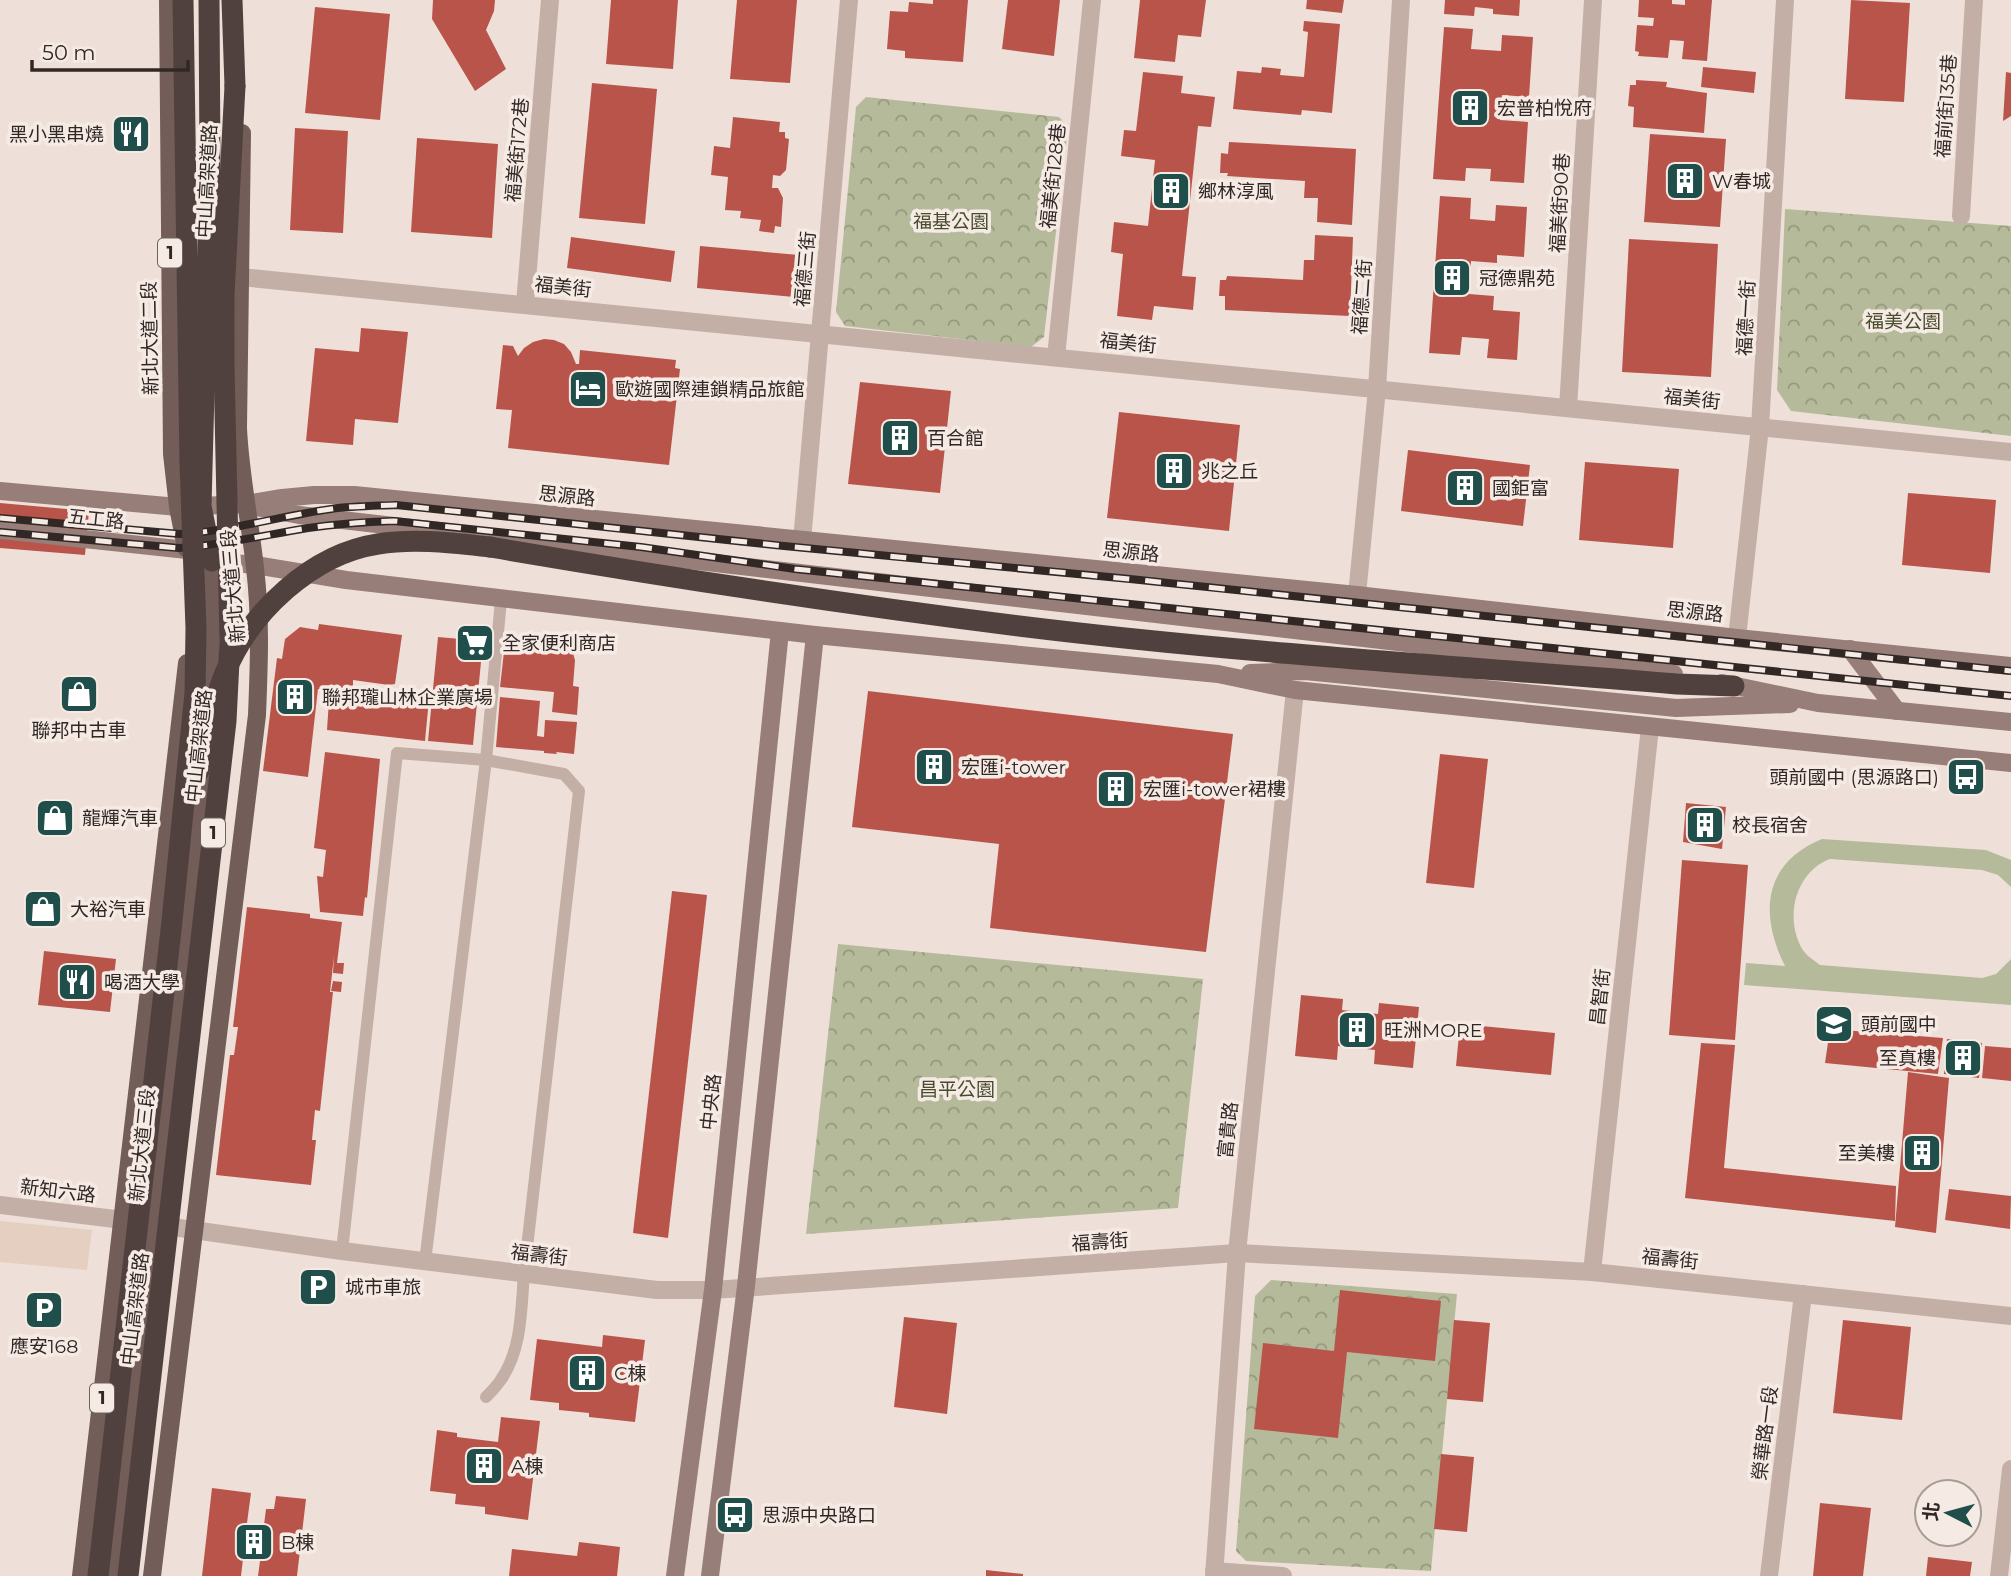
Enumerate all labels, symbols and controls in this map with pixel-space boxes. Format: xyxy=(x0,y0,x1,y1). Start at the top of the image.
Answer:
scale bar xyxy=(32,28,187,72)
text: 50 m xyxy=(42,40,96,65)
street label: 福前街135巷 xyxy=(1931,53,1961,159)
building icon: 宏普柏悅府 xyxy=(1449,87,1491,129)
street label: 福美街172巷 xyxy=(501,97,533,203)
place label: 宏普柏悅府 xyxy=(1497,97,1592,120)
restaurant icon: 黑小黑串燒 xyxy=(110,113,152,155)
street label: 福美街128巷 xyxy=(1036,122,1070,230)
place label: 黑小黑串燒 xyxy=(9,123,104,146)
street label: 中山高架道路 xyxy=(193,123,221,239)
street label: 福美街90巷 xyxy=(1546,152,1574,254)
building icon: W春城 xyxy=(1664,160,1706,202)
building icon: 鄉林淳風 xyxy=(1150,170,1192,212)
place label: W春城 xyxy=(1712,170,1771,193)
place label: 鄉林淳風 xyxy=(1198,180,1274,203)
park label: 福基公園 xyxy=(913,210,989,233)
street label: 福德三街 xyxy=(790,230,820,308)
road number: 1 xyxy=(158,239,182,268)
building icon: 冠德鼎苑 xyxy=(1431,257,1473,299)
street label: 福德二街 xyxy=(1348,258,1376,336)
place label: 冠德鼎苑 xyxy=(1479,267,1555,290)
street label: 福美街 xyxy=(533,273,593,301)
street label: 福德一街 xyxy=(1733,279,1759,357)
street label: 新北大道二段 xyxy=(138,281,162,395)
park label: 福美公園 xyxy=(1865,310,1941,333)
street label: 福美街 xyxy=(1098,329,1158,357)
hotel icon: 歐遊國際連鎖精品旅館 xyxy=(567,368,609,410)
place label: 歐遊國際連鎖精品旅館 xyxy=(615,378,805,401)
street label: 福美街 xyxy=(1662,385,1722,413)
building icon: 百合館 xyxy=(879,417,921,459)
place label: 百合館 xyxy=(927,427,984,450)
building icon: 兆之丘 xyxy=(1153,450,1195,492)
place label: 兆之丘 xyxy=(1201,460,1258,483)
building icon: 國鉅富 xyxy=(1444,467,1486,509)
place label: 國鉅富 xyxy=(1492,477,1549,500)
street label: 思源路 xyxy=(537,482,597,510)
street label: 五工路 xyxy=(66,505,126,533)
street label: 新北大道三段 xyxy=(217,528,249,644)
street label: 思源路 xyxy=(1101,538,1161,566)
street label: 思源路 xyxy=(1665,598,1725,626)
supermarket icon: 全家便利商店 xyxy=(454,622,496,664)
place label: 全家便利商店 xyxy=(502,632,616,655)
shop icon: 聯邦中古車 xyxy=(58,673,100,715)
building icon: 聯邦瓏山林企業廣場 xyxy=(274,676,316,718)
place label: 聯邦瓏山林企業廣場 xyxy=(322,686,493,709)
street label: 中山高架道路 xyxy=(182,688,216,804)
place label: 聯邦中古車 xyxy=(31,719,127,742)
building icon: 宏匯i-tower xyxy=(913,746,955,788)
place label: 宏匯i-tower xyxy=(961,756,1066,779)
bus stop icon: 頭前國中 (思源路口) xyxy=(1945,756,1987,798)
place label: 頭前國中 (思源路口) xyxy=(1770,766,1939,789)
building icon: 宏匯i-tower裙樓 xyxy=(1095,768,1137,810)
place label: 宏匯i-tower裙樓 xyxy=(1143,778,1286,801)
shop icon: 龍輝汽車 xyxy=(34,797,76,839)
building icon: 校長宿舍 xyxy=(1684,804,1726,846)
place label: 龍輝汽車 xyxy=(82,807,158,830)
place label: 校長宿舍 xyxy=(1732,814,1808,837)
road number: 1 xyxy=(201,818,225,848)
shop icon: 大裕汽車 xyxy=(22,888,64,930)
place label: 大裕汽車 xyxy=(70,898,146,921)
restaurant icon: 喝酒大學 xyxy=(56,961,98,1003)
street label: 昌智街 xyxy=(1586,967,1614,1027)
place label: 喝酒大學 xyxy=(104,971,180,994)
school or university icon: 頭前國中 xyxy=(1813,1003,1855,1045)
building icon: 旺洲MORE xyxy=(1336,1009,1378,1051)
place label: 頭前國中 xyxy=(1861,1013,1937,1036)
place label: 旺洲MORE xyxy=(1384,1019,1483,1042)
building icon: 至真樓 xyxy=(1942,1037,1984,1079)
place label: 至真樓 xyxy=(1879,1047,1936,1070)
street label: 中央路 xyxy=(697,1072,725,1132)
park label: 昌平公園 xyxy=(919,1078,995,1101)
street label: 新北大道三段 xyxy=(125,1087,159,1203)
street label: 富貴路 xyxy=(1214,1100,1242,1160)
building icon: 至美樓 xyxy=(1901,1132,1943,1174)
place label: 至美樓 xyxy=(1838,1142,1895,1165)
street label: 新知六路 xyxy=(19,1175,97,1207)
street label: 福壽街 xyxy=(1071,1229,1129,1255)
street label: 福壽街 xyxy=(509,1240,569,1270)
street label: 福壽街 xyxy=(1640,1245,1700,1273)
street label: 中山高架道路 xyxy=(117,1251,153,1367)
parking icon: 城市車旅 xyxy=(297,1266,339,1308)
place label: 城市車旅 xyxy=(345,1276,421,1299)
parking icon: 應安168 xyxy=(23,1289,65,1331)
place label: 應安168 xyxy=(10,1335,78,1358)
building icon: C棟 xyxy=(566,1352,608,1394)
place label: C棟 xyxy=(614,1362,646,1385)
road number: 1 xyxy=(90,1384,114,1413)
street label: 榮華路一段 xyxy=(1748,1384,1782,1482)
building icon: A棟 xyxy=(463,1445,505,1487)
place label: A棟 xyxy=(511,1455,544,1478)
north arrow xyxy=(1913,1478,1983,1548)
bus stop icon: 思源中央路口 xyxy=(714,1494,756,1536)
text: 北 xyxy=(1919,1501,1944,1522)
place label: 思源中央路口 xyxy=(762,1504,876,1527)
building icon: B棟 xyxy=(233,1521,275,1563)
place label: B棟 xyxy=(281,1531,314,1554)

